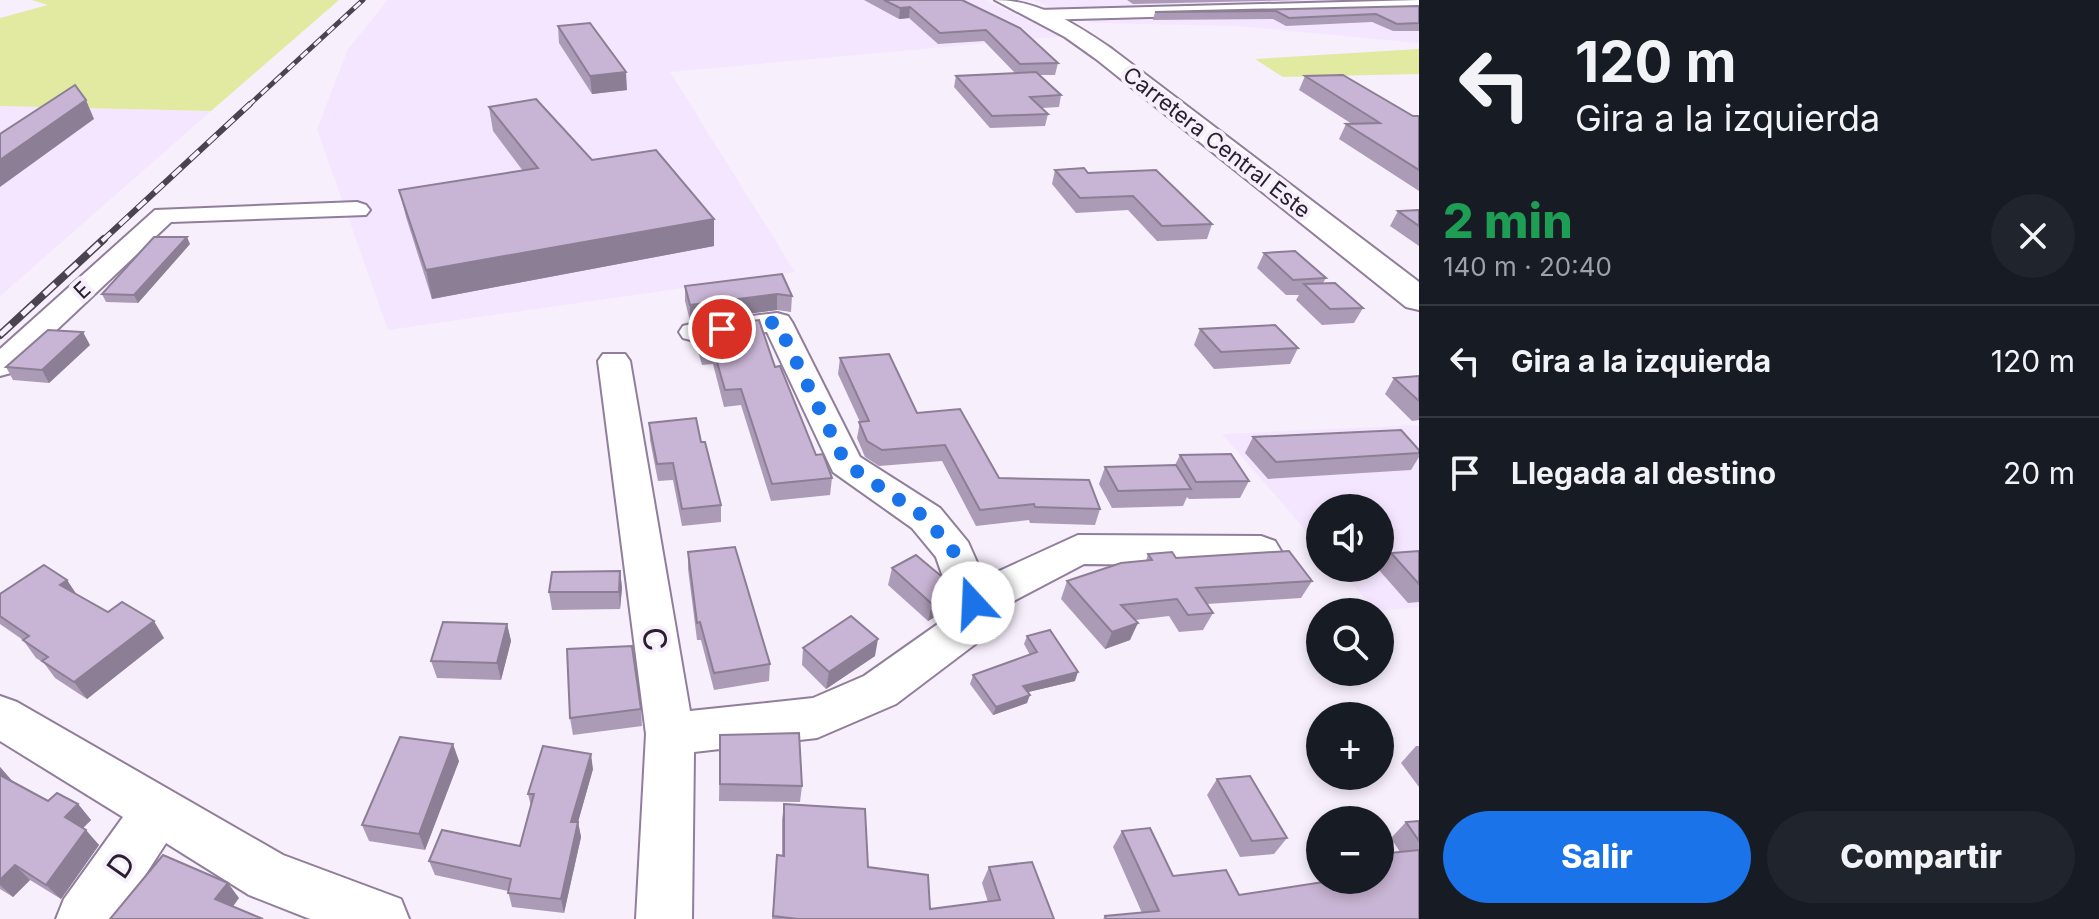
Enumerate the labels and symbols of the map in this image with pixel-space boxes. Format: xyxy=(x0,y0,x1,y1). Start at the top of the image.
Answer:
street label: Carretera Central Este xyxy=(1118,61,1316,223)
street label: E xyxy=(68,276,96,304)
pin xyxy=(688,295,756,363)
position arrow xyxy=(931,561,1015,645)
street label: C xyxy=(634,624,676,654)
street label: D xyxy=(98,844,144,886)

